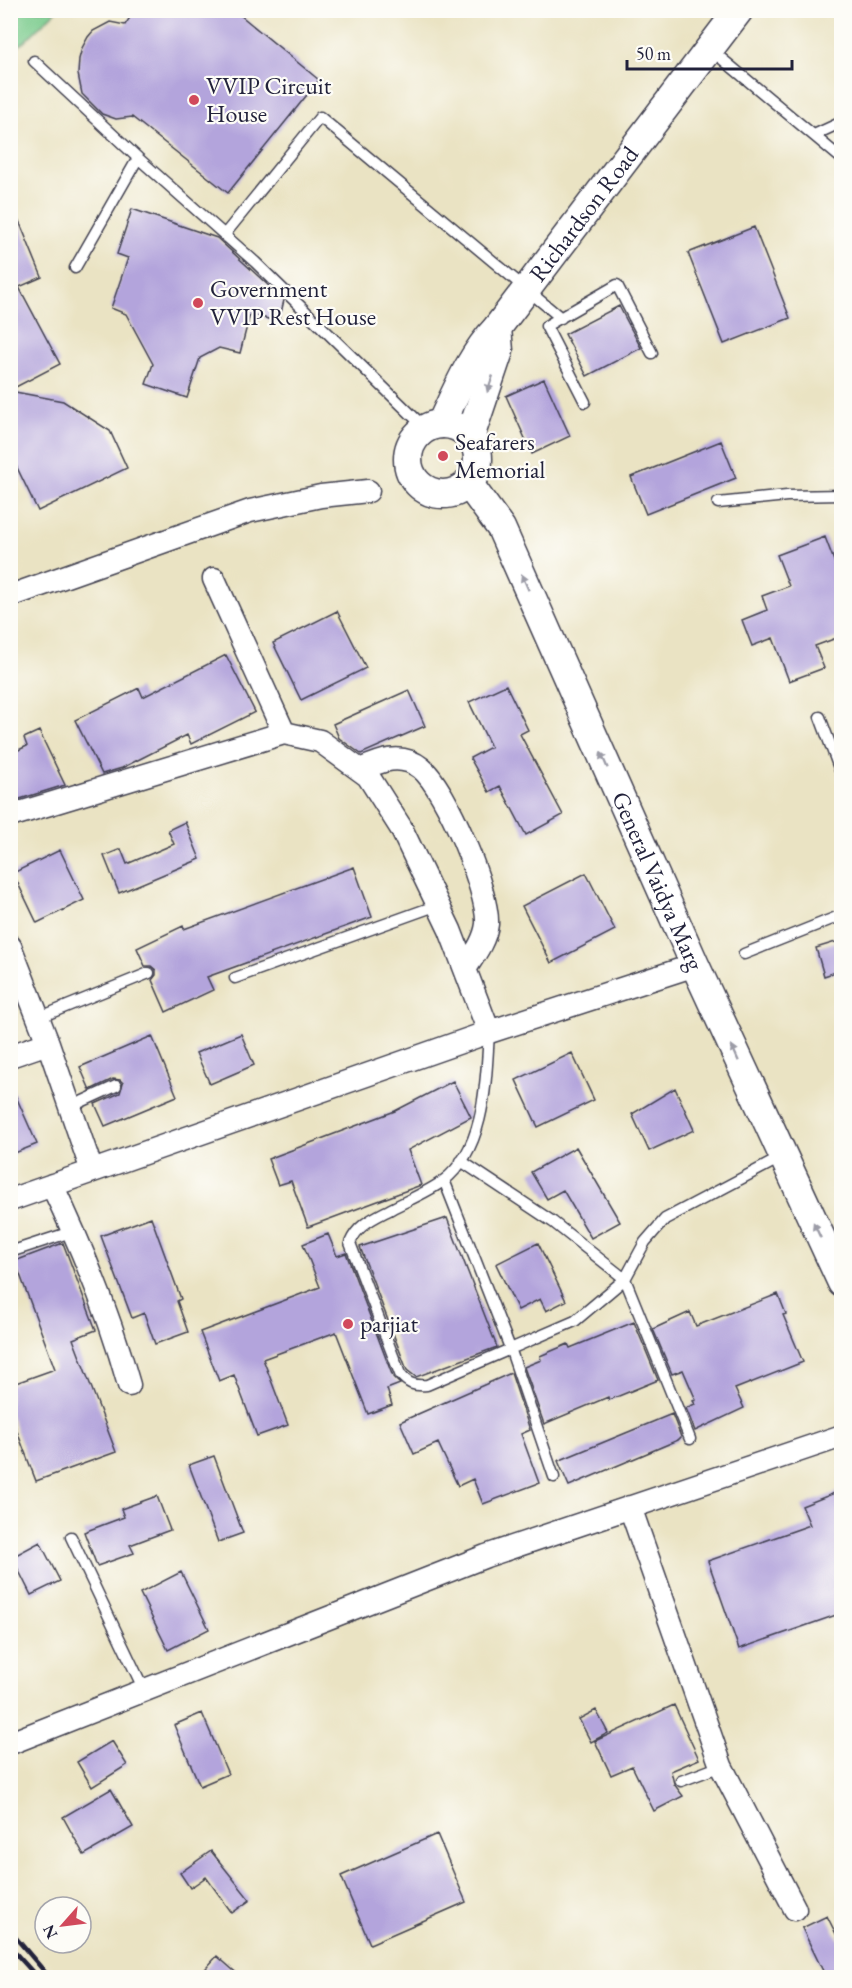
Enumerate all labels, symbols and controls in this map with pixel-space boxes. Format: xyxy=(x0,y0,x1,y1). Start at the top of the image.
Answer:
scale bar xyxy=(627,33,792,71)
text: 50 m xyxy=(636,42,671,65)
place label: VVIP Circuit House xyxy=(206,70,332,129)
marker: VVIP Circuit House xyxy=(187,93,201,107)
street label: Richardson Road xyxy=(522,139,645,288)
place label: Government VVIP Rest House xyxy=(210,273,376,332)
marker: Government VVIP Rest House xyxy=(191,296,205,310)
one-way arrow xyxy=(484,375,494,393)
place label: Seafarers Memorial xyxy=(455,426,546,485)
marker: Seafarers Memorial xyxy=(436,449,450,463)
one-way arrow xyxy=(520,572,530,590)
one-way arrow xyxy=(599,751,608,769)
street label: General Vaidya Marg xyxy=(605,787,712,975)
one-way arrow xyxy=(730,1044,739,1062)
one-way arrow xyxy=(812,1222,821,1239)
place label: parjiat xyxy=(360,1308,418,1339)
marker: parjiat xyxy=(341,1317,355,1331)
north arrow xyxy=(33,1895,93,1955)
text: N xyxy=(38,1921,63,1942)

